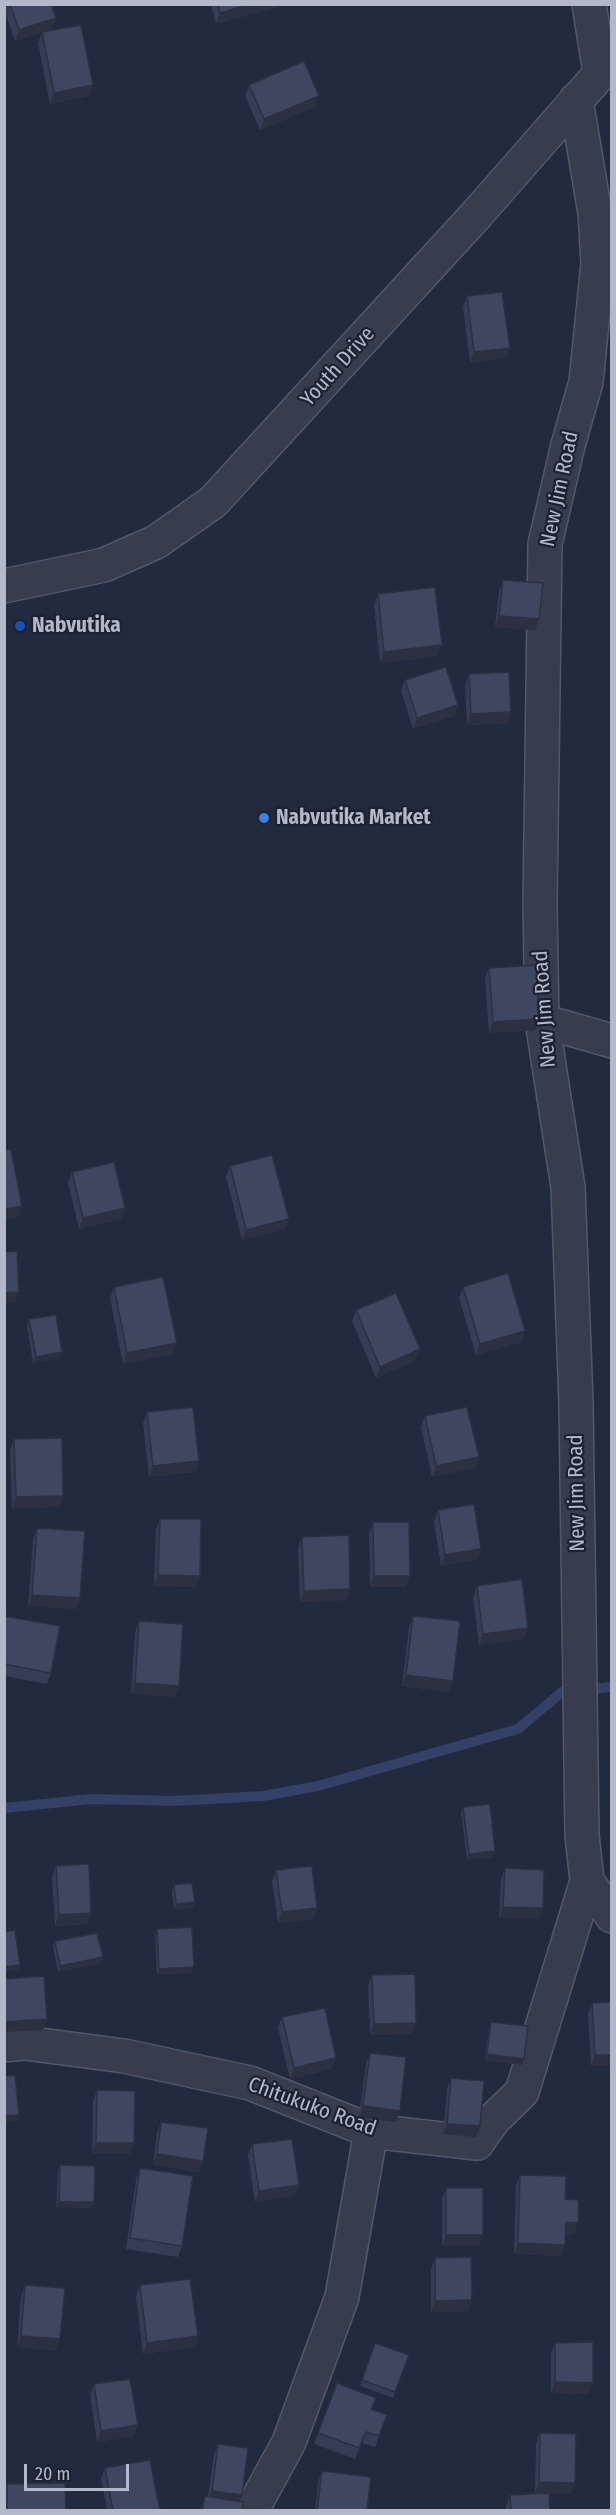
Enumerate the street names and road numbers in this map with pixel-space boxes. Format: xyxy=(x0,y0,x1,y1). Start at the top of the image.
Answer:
street label: Youth Drive xyxy=(296,322,380,412)
street label: New Jim Road xyxy=(535,429,585,549)
street label: New Jim Road xyxy=(528,950,562,1068)
street label: New Jim Road xyxy=(563,1434,591,1552)
street label: Chitukuko Road xyxy=(245,2072,379,2142)

